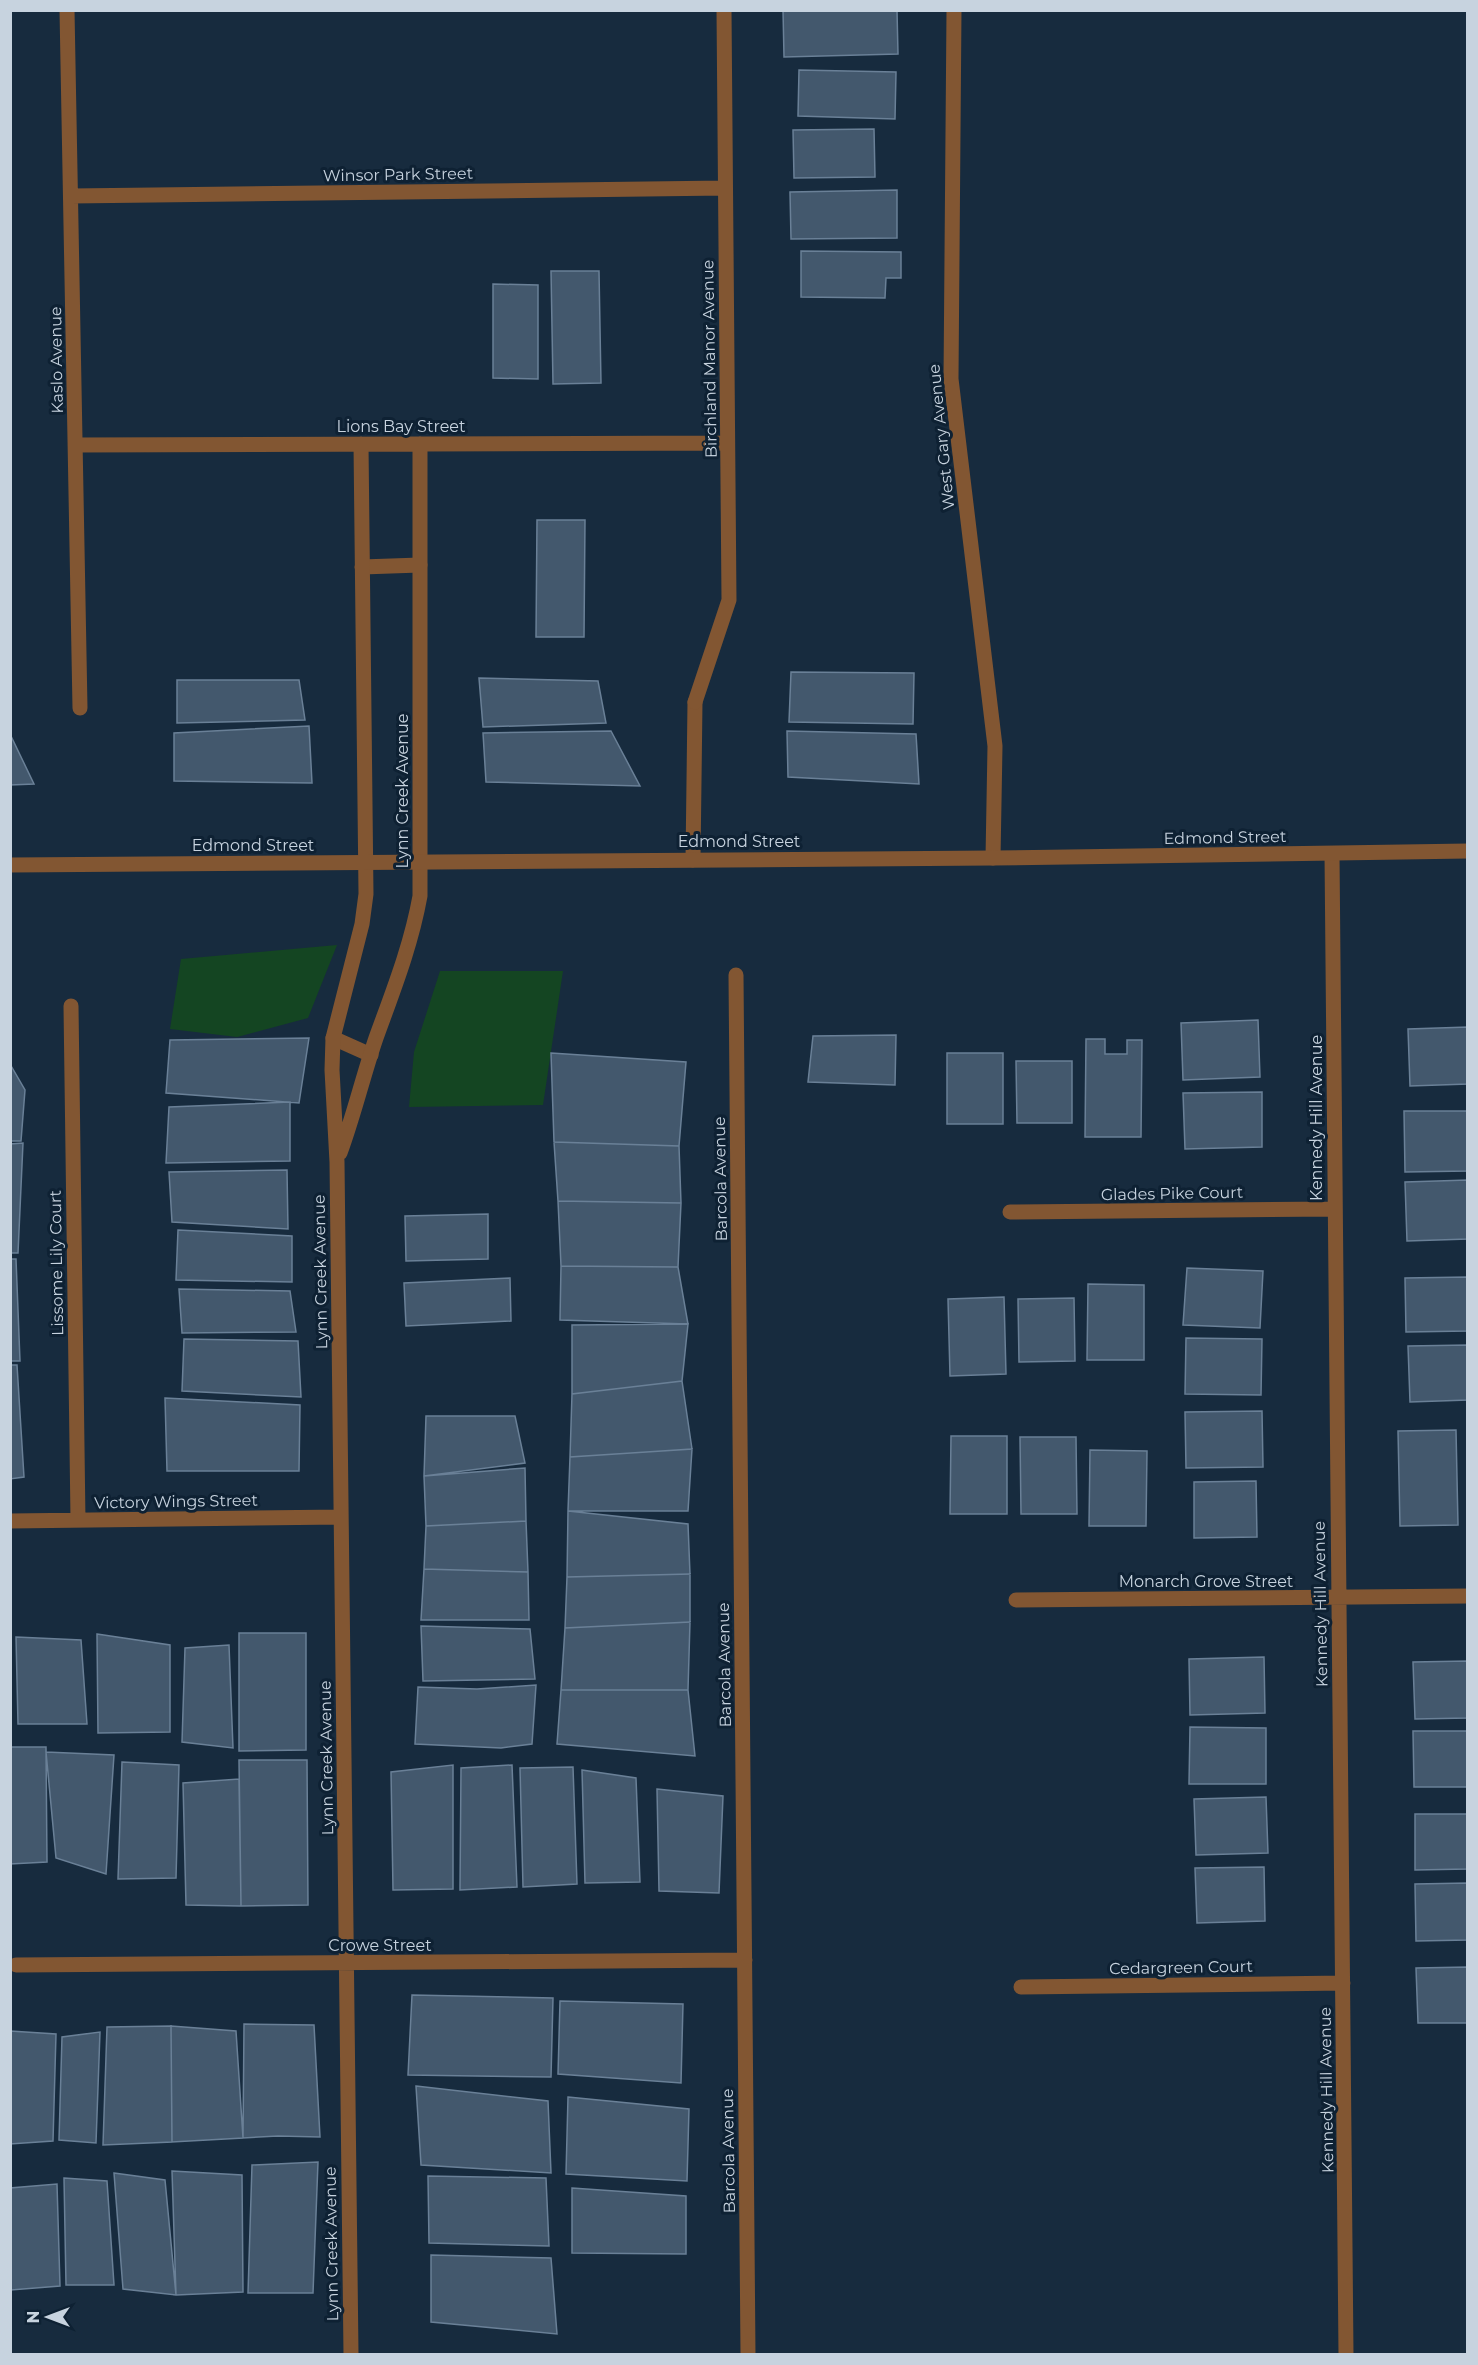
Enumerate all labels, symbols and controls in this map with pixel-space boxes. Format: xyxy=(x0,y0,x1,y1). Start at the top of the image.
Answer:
street label: Winsor Park Street xyxy=(323,164,474,185)
street label: Birchland Manor Avenue xyxy=(698,260,721,458)
street label: Kaslo Avenue xyxy=(46,306,67,414)
street label: West Gary Avenue xyxy=(924,363,959,511)
street label: Lions Bay Street xyxy=(336,417,466,436)
street label: Lynn Creek Avenue xyxy=(393,714,412,868)
street label: Edmond Street xyxy=(1164,827,1287,848)
street label: Edmond Street xyxy=(678,832,801,851)
street label: Edmond Street xyxy=(192,836,315,855)
street label: Kennedy Hill Avenue xyxy=(1307,1035,1326,1201)
street label: Barcola Avenue xyxy=(710,1116,731,1242)
street label: Glades Pike Court xyxy=(1101,1183,1244,1204)
street label: Lissome Lily Court xyxy=(46,1189,67,1336)
street label: Lynn Creek Avenue xyxy=(310,1194,331,1350)
street label: Victory Wings Street xyxy=(94,1491,258,1512)
street label: Kennedy Hill Avenue xyxy=(1310,1521,1331,1687)
street label: Monarch Grove Street xyxy=(1119,1572,1294,1591)
street label: Barcola Avenue xyxy=(714,1602,735,1728)
street label: Lynn Creek Avenue xyxy=(316,1680,337,1836)
street label: Crowe Street xyxy=(328,1936,432,1955)
street label: Cedargreen Court xyxy=(1109,1957,1253,1978)
street label: Kennedy Hill Avenue xyxy=(1316,2007,1337,2173)
street label: Barcola Avenue xyxy=(718,2088,739,2214)
street label: Lynn Creek Avenue xyxy=(321,2166,342,2322)
north arrow xyxy=(18,2287,78,2347)
text: N xyxy=(24,2311,43,2323)

